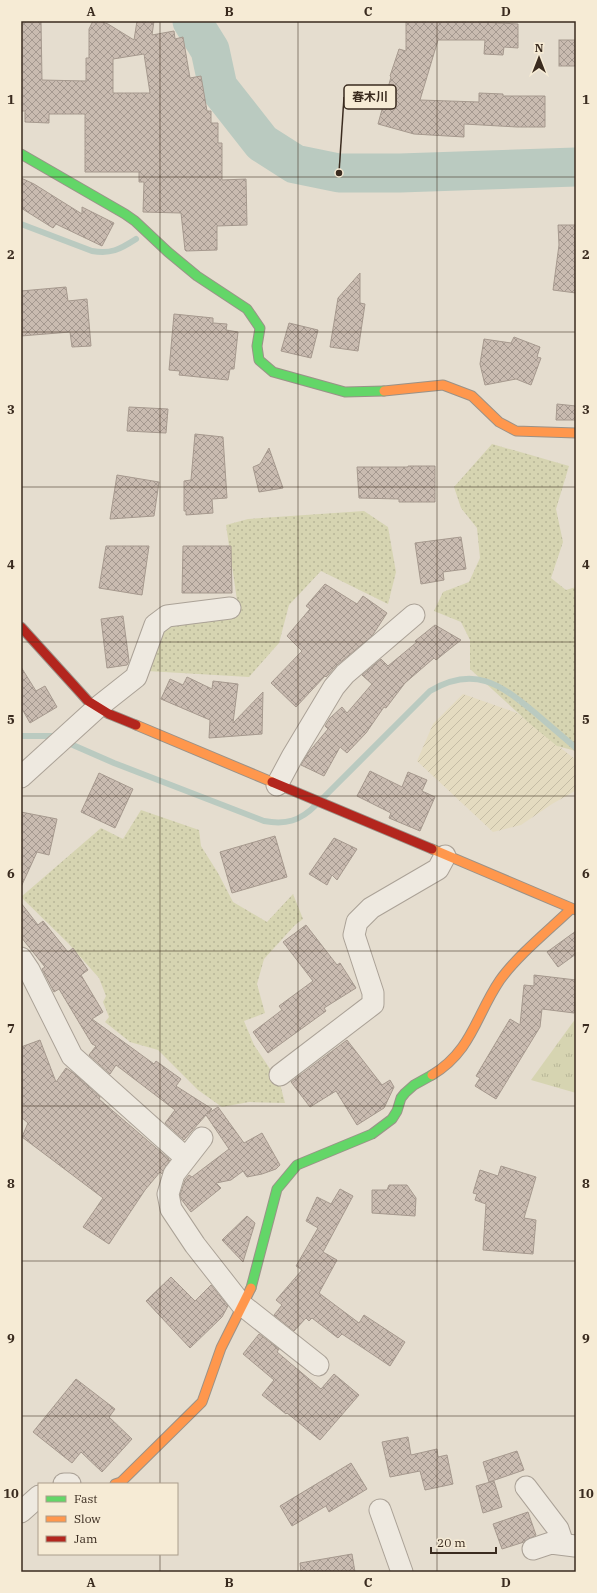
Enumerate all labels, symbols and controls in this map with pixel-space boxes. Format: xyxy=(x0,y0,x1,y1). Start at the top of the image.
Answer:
text: A xyxy=(86,3,96,20)
text: B xyxy=(224,3,234,20)
text: C xyxy=(364,3,373,20)
text: D xyxy=(501,3,511,20)
north arrow xyxy=(519,38,559,78)
text: N xyxy=(535,41,544,55)
callout: 春木川 xyxy=(344,85,396,109)
text: 春木川 xyxy=(352,89,388,104)
text: 1 xyxy=(7,91,15,108)
text: 1 xyxy=(582,91,590,108)
text: 2 xyxy=(7,246,15,263)
text: 2 xyxy=(582,246,590,263)
text: 3 xyxy=(7,401,15,418)
text: 3 xyxy=(582,401,590,418)
text: 4 xyxy=(7,556,15,573)
text: 4 xyxy=(582,556,590,573)
text: 5 xyxy=(7,711,15,728)
text: 5 xyxy=(582,711,590,728)
text: 6 xyxy=(7,865,15,882)
text: 6 xyxy=(582,865,590,882)
text: 7 xyxy=(7,1020,15,1037)
text: 7 xyxy=(582,1020,590,1037)
text: 8 xyxy=(7,1175,15,1192)
text: 8 xyxy=(582,1175,590,1192)
text: 9 xyxy=(7,1330,15,1347)
text: 9 xyxy=(582,1330,590,1347)
legend xyxy=(38,1483,178,1555)
text: 10 xyxy=(3,1485,19,1502)
text: 10 xyxy=(578,1485,594,1502)
text: Fast xyxy=(74,1491,98,1506)
text: Slow xyxy=(74,1511,101,1526)
scale bar xyxy=(431,1529,496,1555)
text: Jam xyxy=(74,1531,98,1546)
text: 20 m xyxy=(437,1535,466,1550)
text: A xyxy=(86,1574,96,1591)
text: B xyxy=(224,1574,234,1591)
text: C xyxy=(364,1574,373,1591)
text: D xyxy=(501,1574,511,1591)

